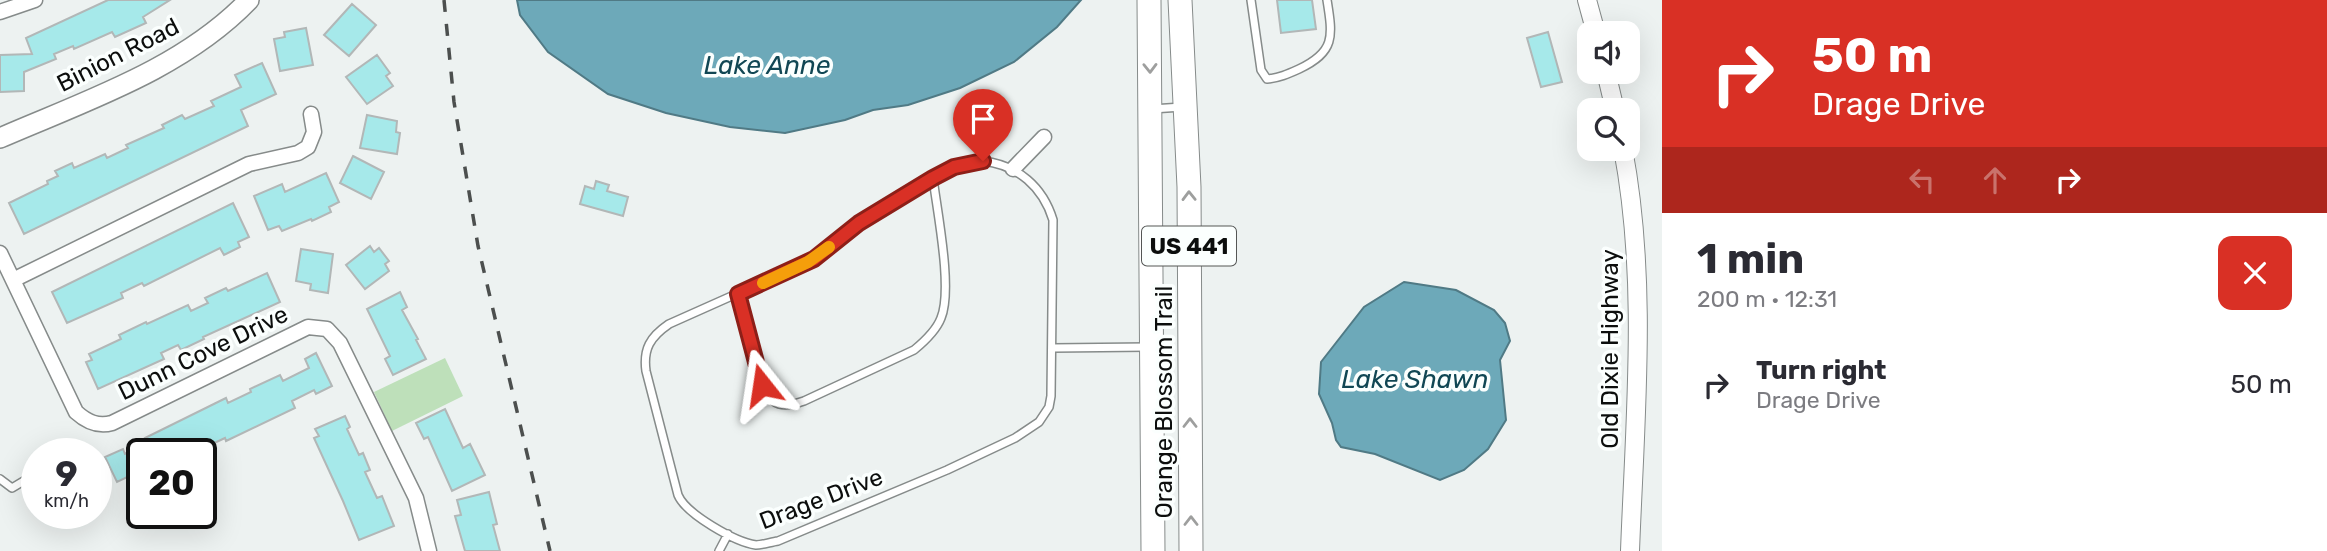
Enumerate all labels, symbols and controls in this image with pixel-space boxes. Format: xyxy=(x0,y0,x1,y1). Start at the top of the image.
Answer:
street label: Binion Road xyxy=(52,12,184,98)
map controls xyxy=(1577,21,1640,161)
button: sound xyxy=(1577,21,1640,84)
text: 50 m xyxy=(1812,26,1932,84)
icon: right xyxy=(1697,28,1788,119)
water label: Lake Anne xyxy=(704,50,831,81)
one-way arrow xyxy=(1143,63,1158,74)
text: Drage Drive xyxy=(1812,85,1985,123)
pin xyxy=(953,89,1013,161)
button: search xyxy=(1577,98,1640,161)
icon: arrive xyxy=(964,100,1002,138)
icon: left xyxy=(1903,161,1941,199)
icon: ahead xyxy=(1976,161,2014,199)
icon: right xyxy=(2049,161,2087,199)
one-way arrow xyxy=(1181,190,1197,200)
road number: US 441 xyxy=(1142,227,1236,266)
text: 1 min xyxy=(1697,234,1804,284)
button: close xyxy=(2218,236,2292,310)
street label: Old Dixie Highway xyxy=(1596,249,1624,449)
text: 200 m · 12:31 xyxy=(1697,285,1837,313)
street label: Orange Blossom Trail xyxy=(1150,286,1178,518)
street label: Dunn Cove Drive xyxy=(114,300,292,406)
position arrow xyxy=(725,348,799,422)
text: Turn right xyxy=(1756,355,1886,386)
water label: Lake Shawn xyxy=(1341,364,1489,395)
icon: right xyxy=(1697,366,1735,404)
text: 50 m xyxy=(2231,369,2292,400)
text: Drage Drive xyxy=(1756,386,1881,414)
one-way arrow xyxy=(1183,417,1198,428)
speed limit sign: 20 xyxy=(126,438,217,529)
text: 9 xyxy=(55,453,78,495)
street label: Drage Drive xyxy=(755,463,887,535)
text: km/h xyxy=(44,490,89,512)
one-way arrow xyxy=(1183,515,1199,526)

